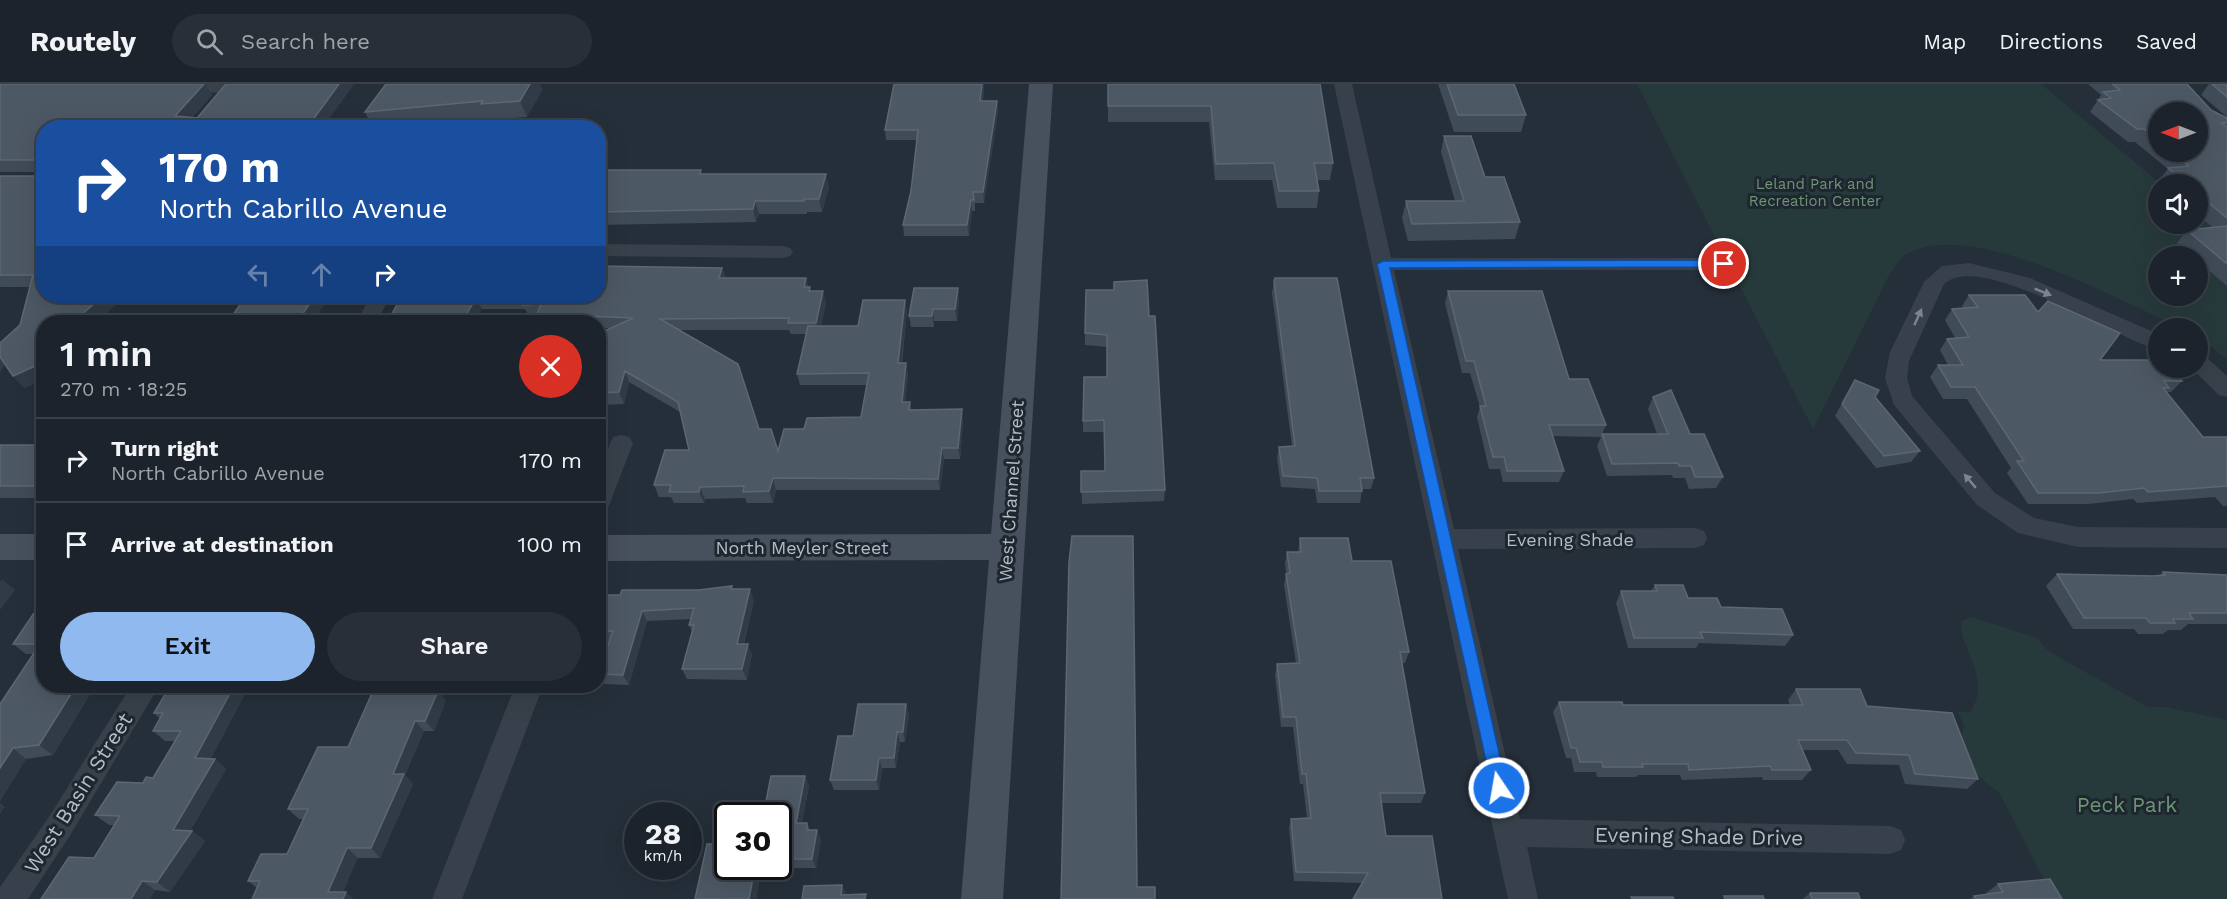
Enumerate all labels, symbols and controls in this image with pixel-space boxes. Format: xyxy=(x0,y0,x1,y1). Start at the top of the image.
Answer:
search box xyxy=(172,14,592,68)
text: Routely xyxy=(30,25,136,58)
icon: search xyxy=(193,25,226,58)
text: Search here xyxy=(241,29,370,54)
text: Map xyxy=(1923,29,1966,54)
text: Directions xyxy=(1999,29,2103,54)
text: Saved xyxy=(2136,29,2197,54)
north arrow xyxy=(2148,102,2208,162)
map controls xyxy=(2148,102,2208,378)
text: 170 m xyxy=(159,143,280,192)
icon: right xyxy=(60,144,138,222)
button: sound xyxy=(2148,174,2208,234)
park label: Leland Park and Recreation Center xyxy=(1749,175,1881,210)
text: North Cabrillo Avenue xyxy=(159,193,448,225)
pin xyxy=(1698,238,1749,289)
button: + xyxy=(2148,246,2208,306)
icon: arrive xyxy=(1707,247,1740,280)
icon: left xyxy=(242,258,275,291)
icon: ahead xyxy=(305,258,338,291)
icon: right xyxy=(368,258,401,291)
one-way arrow xyxy=(2034,288,2052,297)
one-way arrow xyxy=(1913,308,1922,325)
button: − xyxy=(2148,318,2208,378)
text: 1 min xyxy=(60,333,152,375)
button: close xyxy=(519,335,582,398)
text: 270 m · 18:25 xyxy=(60,377,188,401)
street label: West Channel Street xyxy=(994,399,1028,582)
text: Turn right xyxy=(111,436,218,461)
icon: right xyxy=(60,444,93,477)
text: 170 m xyxy=(519,448,582,473)
text: North Cabrillo Avenue xyxy=(111,461,325,485)
one-way arrow xyxy=(1964,473,1977,488)
icon: arrive xyxy=(60,528,93,561)
street label: Evening Shade xyxy=(1506,529,1634,550)
text: Arrive at destination xyxy=(111,532,334,557)
text: 100 m xyxy=(518,532,582,557)
street label: North Meyler Street xyxy=(715,537,889,558)
button: Exit xyxy=(60,612,315,681)
button: Share xyxy=(327,612,582,681)
street label: West Basin Street xyxy=(19,708,138,878)
position arrow xyxy=(1467,756,1531,820)
park label: Peck Park xyxy=(2077,792,2177,817)
speed limit sign: 30 xyxy=(714,802,792,880)
text: 28 xyxy=(645,816,681,851)
street label: Evening Shade Drive xyxy=(1594,822,1804,850)
text: km/h xyxy=(644,847,682,865)

